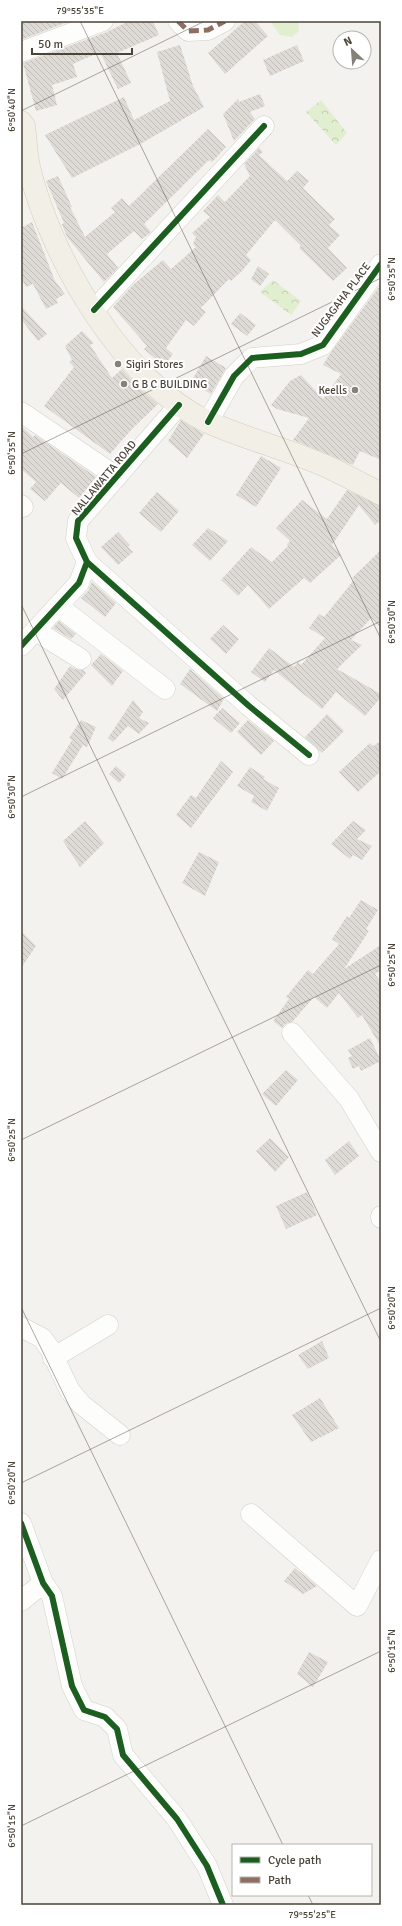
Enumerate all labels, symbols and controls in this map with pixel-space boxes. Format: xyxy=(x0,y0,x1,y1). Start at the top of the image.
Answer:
text: 79°55'35"E xyxy=(56,5,104,17)
scale bar xyxy=(32,30,132,56)
north arrow xyxy=(332,30,372,70)
text: N xyxy=(342,34,354,49)
text: 50 m xyxy=(38,37,63,52)
text: 6°50'40"N xyxy=(6,88,18,132)
text: 6°50'35"N xyxy=(386,257,398,301)
street label: NUGAGAHA PLACE xyxy=(309,260,373,340)
place label: Sigiri Stores xyxy=(126,358,183,371)
marker: Sigiri Stores xyxy=(113,359,123,369)
place label: G B C BUILDING xyxy=(132,378,207,391)
marker: G B C BUILDING xyxy=(119,379,129,389)
place label: Keells xyxy=(318,384,347,397)
marker: Keells xyxy=(350,385,360,395)
text: 6°50'35"N xyxy=(6,431,18,475)
street label: NALLAWATTA ROAD xyxy=(69,438,139,518)
text: 6°50'30"N xyxy=(386,600,398,644)
text: 6°50'30"N xyxy=(6,775,18,819)
text: 6°50'25"N xyxy=(386,943,398,987)
text: 6°50'25"N xyxy=(6,1118,18,1162)
text: 6°50'20"N xyxy=(386,1286,398,1330)
text: 6°50'20"N xyxy=(6,1461,18,1505)
text: 6°50'15"N xyxy=(386,1629,398,1673)
text: 6°50'15"N xyxy=(6,1804,18,1848)
legend xyxy=(232,1844,372,1896)
text: Cycle path xyxy=(268,1853,321,1868)
text: Path xyxy=(268,1873,291,1888)
text: 79°55'25"E xyxy=(288,1909,336,1921)

